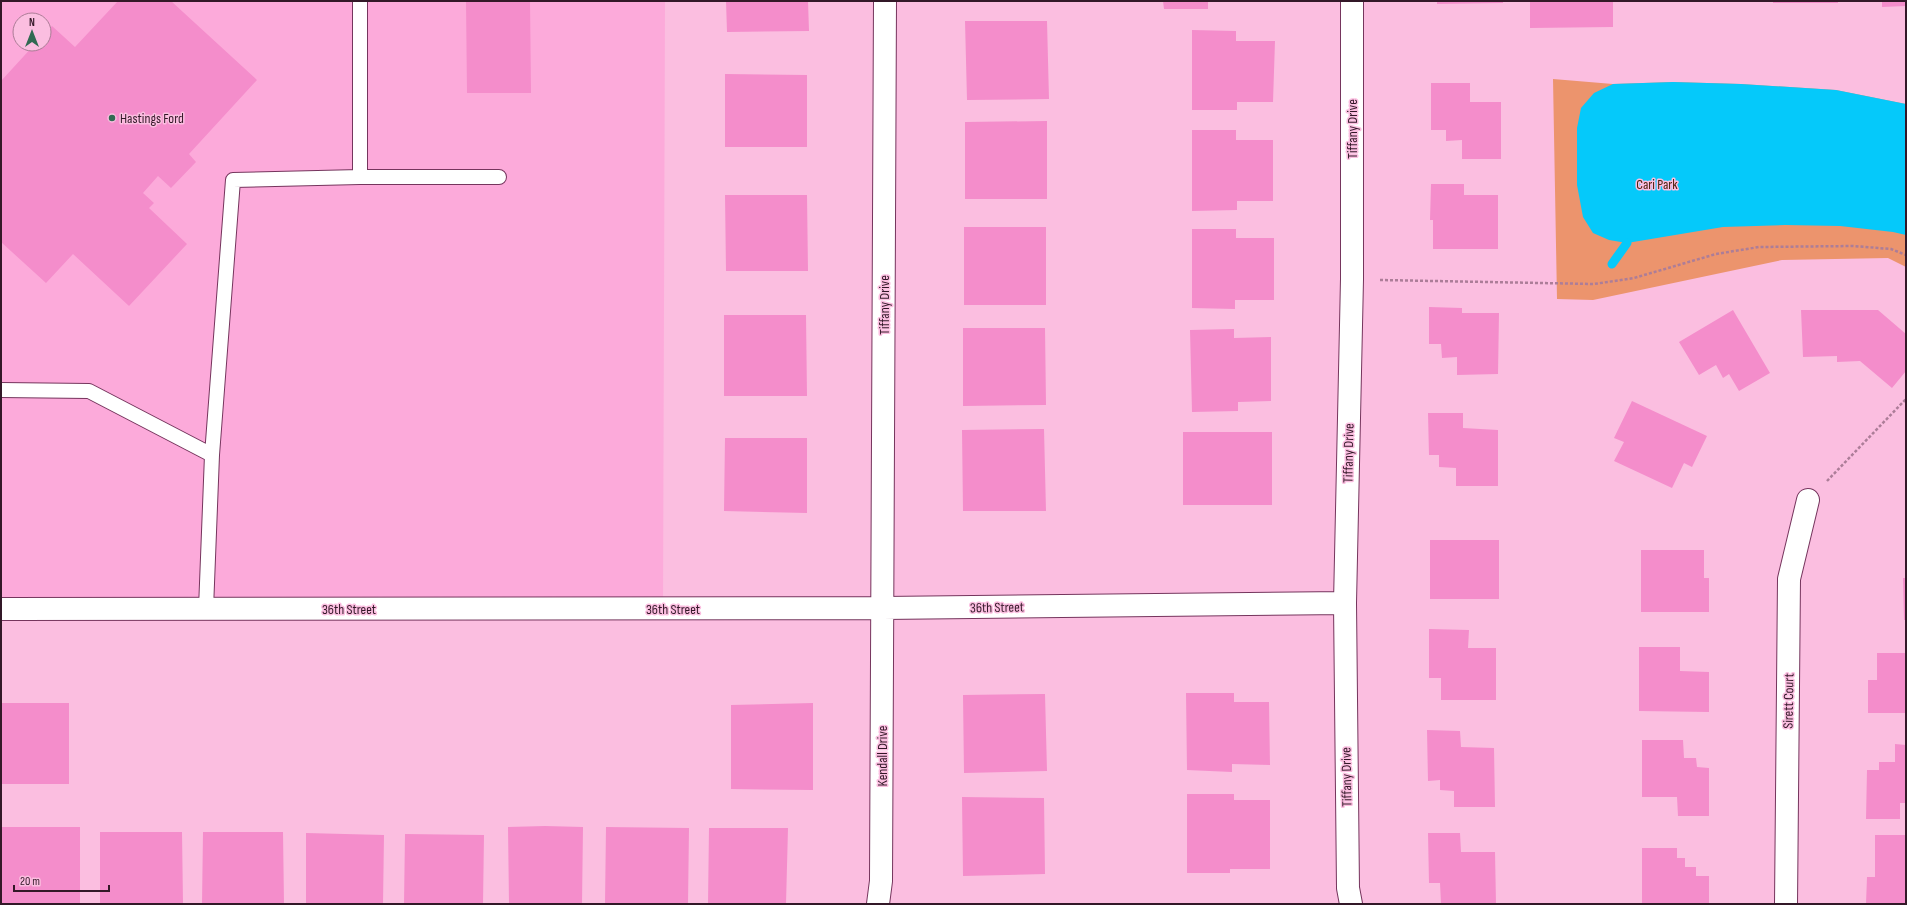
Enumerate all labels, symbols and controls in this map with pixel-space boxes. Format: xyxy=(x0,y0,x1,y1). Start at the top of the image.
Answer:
north arrow xyxy=(12,12,52,52)
text: N xyxy=(29,16,35,29)
street label: Tiffany Drive xyxy=(1344,99,1361,159)
place label: Hastings Ford xyxy=(120,110,184,127)
marker: Hastings Ford xyxy=(107,113,117,123)
park label: Cari Park xyxy=(1636,176,1678,193)
street label: Tiffany Drive xyxy=(876,275,893,335)
street label: Tiffany Drive xyxy=(1339,423,1358,483)
street label: 36th Street xyxy=(970,599,1024,616)
street label: 36th Street xyxy=(322,601,376,618)
street label: 36th Street xyxy=(646,601,700,618)
street label: Sirett Court xyxy=(1780,673,1797,729)
street label: Kendall Drive xyxy=(874,726,891,786)
street label: Tiffany Drive xyxy=(1337,747,1356,807)
scale bar xyxy=(14,867,109,893)
text: 20 m xyxy=(20,874,40,889)

